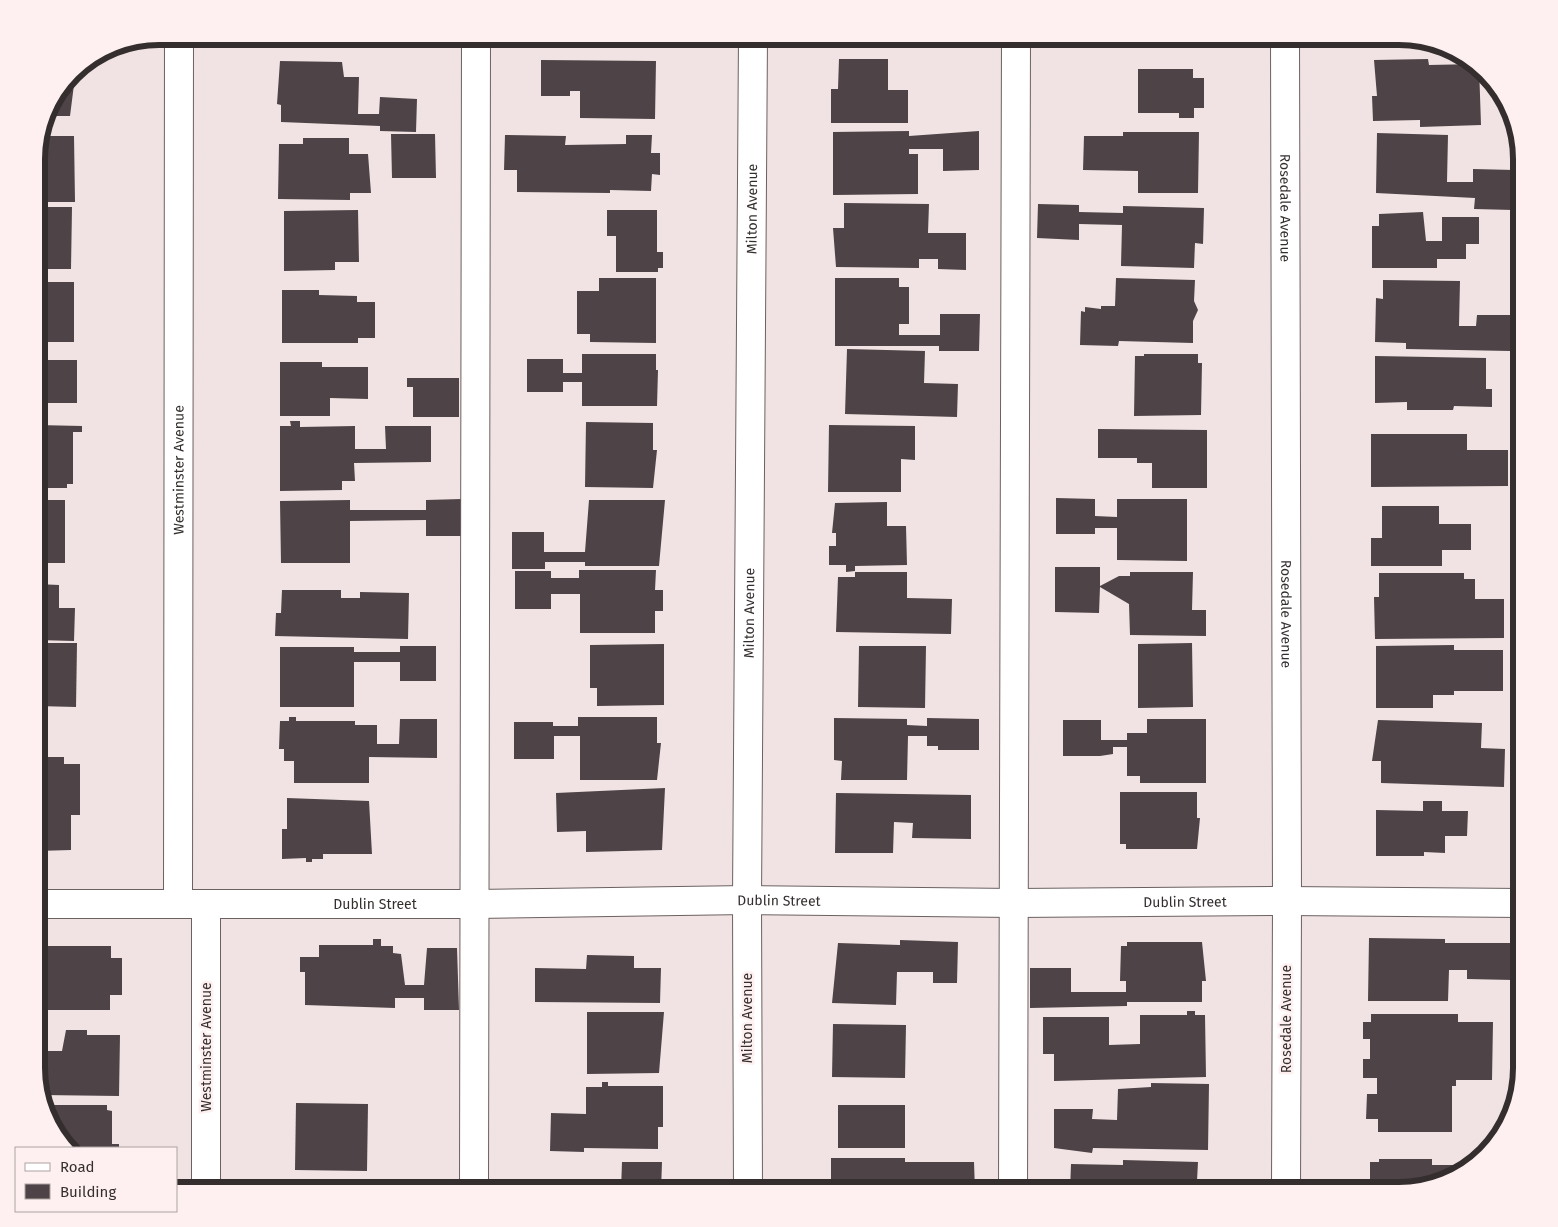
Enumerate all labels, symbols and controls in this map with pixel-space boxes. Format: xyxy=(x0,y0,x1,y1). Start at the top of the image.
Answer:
street label: Rosedale Avenue xyxy=(1276,154,1294,262)
street label: Milton Avenue xyxy=(743,164,761,254)
street label: Westminster Avenue xyxy=(170,405,188,535)
street label: Rosedale Avenue xyxy=(1277,560,1294,668)
street label: Milton Avenue xyxy=(741,568,758,658)
street label: Dublin Street xyxy=(737,892,822,910)
street label: Dublin Street xyxy=(1143,893,1228,911)
street label: Dublin Street xyxy=(333,896,418,913)
street label: Rosedale Avenue xyxy=(1278,965,1295,1073)
street label: Milton Avenue xyxy=(739,973,756,1063)
street label: Westminster Avenue xyxy=(198,982,215,1112)
legend xyxy=(15,1147,178,1212)
text: Road xyxy=(60,1158,95,1176)
text: Building xyxy=(60,1183,116,1201)

